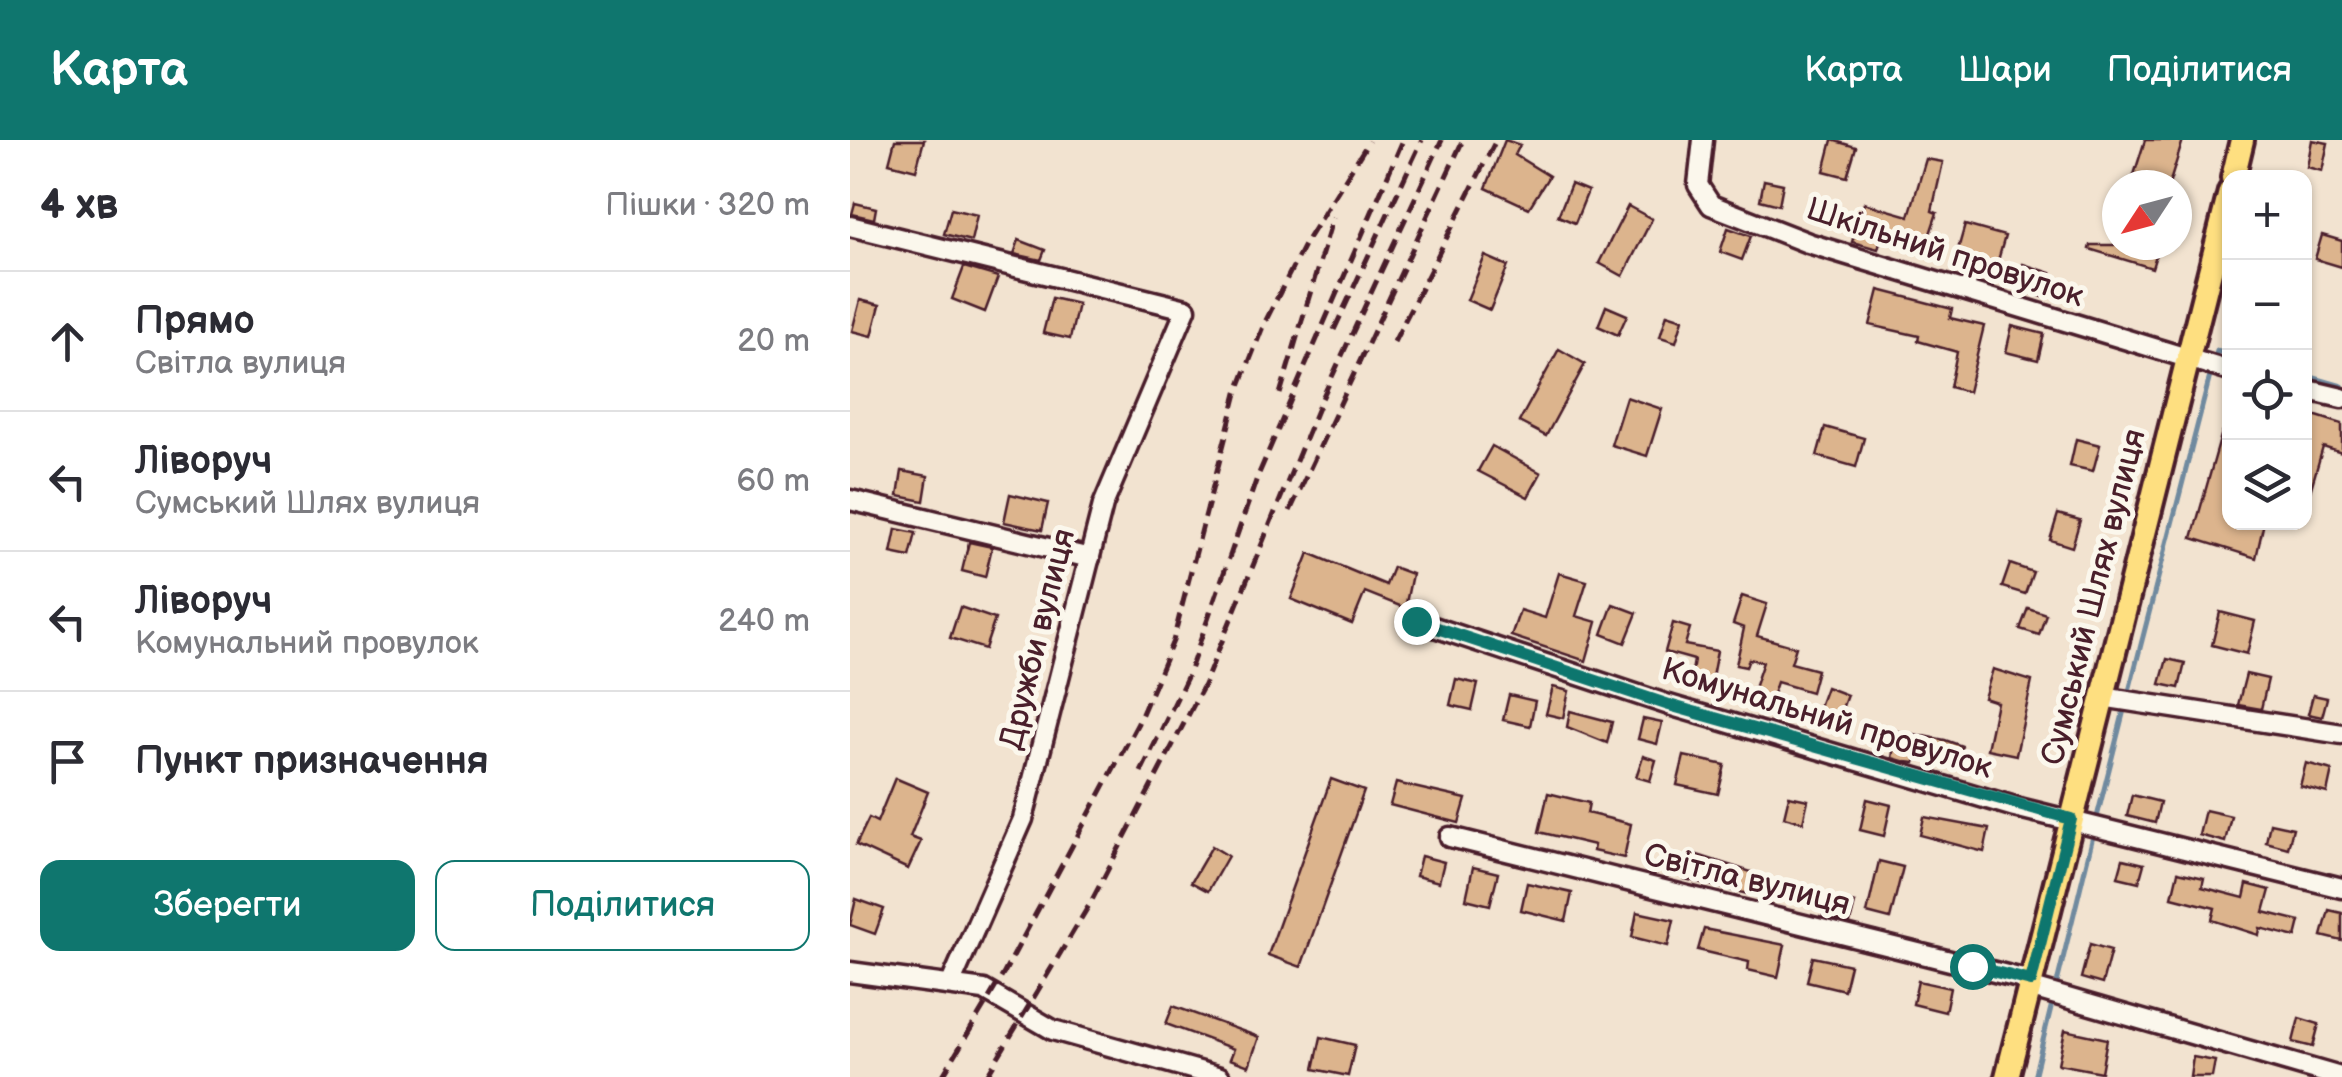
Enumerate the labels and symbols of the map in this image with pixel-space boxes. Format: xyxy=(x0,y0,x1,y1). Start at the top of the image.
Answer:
north arrow xyxy=(2102,170,2192,260)
street label: Шкільний провулок xyxy=(1801,190,2089,316)
street label: Сумський Шлях вулиця xyxy=(2033,425,2155,769)
street label: Дружби вулиця xyxy=(992,525,1084,753)
route end xyxy=(1394,599,1440,645)
street label: Комунальний провулок xyxy=(1657,650,1997,788)
street label: Світла вулиця xyxy=(1640,836,1854,924)
route start xyxy=(1950,944,1996,990)

